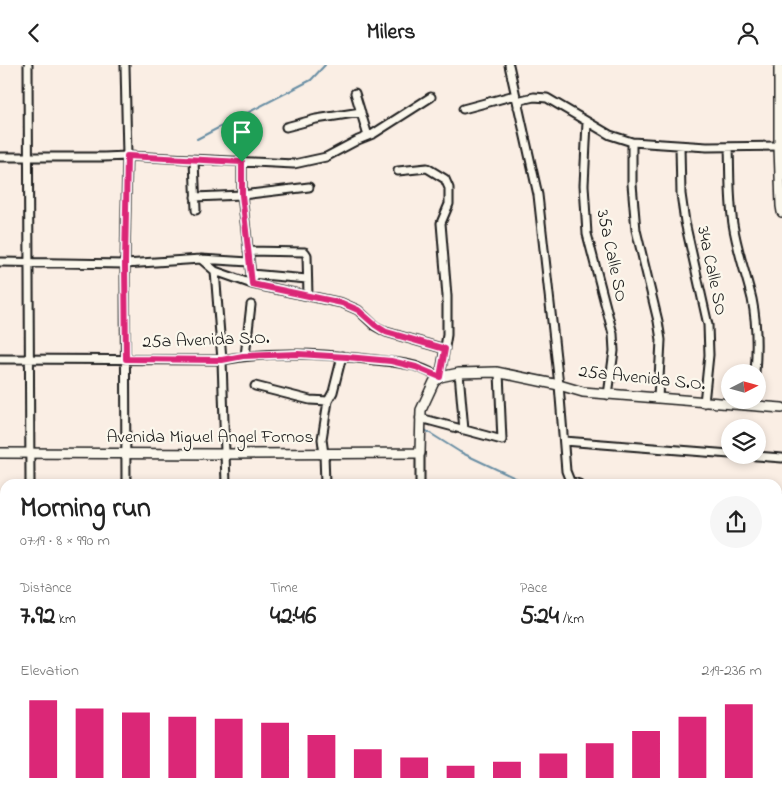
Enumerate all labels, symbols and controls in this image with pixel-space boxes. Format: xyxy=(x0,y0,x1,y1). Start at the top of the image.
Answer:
text: Milers xyxy=(367,17,415,49)
icon: back xyxy=(20,19,48,47)
icon: person xyxy=(734,19,762,47)
pin xyxy=(221,111,263,162)
icon: arrive xyxy=(228,118,256,146)
street label: 35a Calle SO xyxy=(589,208,633,304)
street label: 34a Calle SO xyxy=(689,224,733,318)
street label: 25a Avenida S.O. xyxy=(142,326,270,356)
street label: 25a Avenida S.O. xyxy=(577,359,707,399)
north arrow xyxy=(721,364,766,409)
map controls xyxy=(721,364,766,464)
button: layers xyxy=(721,419,766,464)
street label: Avenida Miguel Angel Fornos xyxy=(106,425,314,452)
text: Morning run xyxy=(20,489,151,530)
button: share xyxy=(710,496,762,548)
text: 07:19 · 8 × 990 m xyxy=(20,529,110,553)
text: Distance xyxy=(20,578,72,599)
text: Time xyxy=(270,578,298,599)
text: Pace xyxy=(520,578,547,599)
text: 7.92 xyxy=(20,599,55,635)
text: 42:46 xyxy=(270,599,316,635)
text: 5:24 xyxy=(520,599,559,635)
text: km xyxy=(55,609,76,630)
text: /km xyxy=(559,609,584,630)
text: Elevation xyxy=(20,659,79,683)
text: 219–236 m xyxy=(702,659,762,683)

